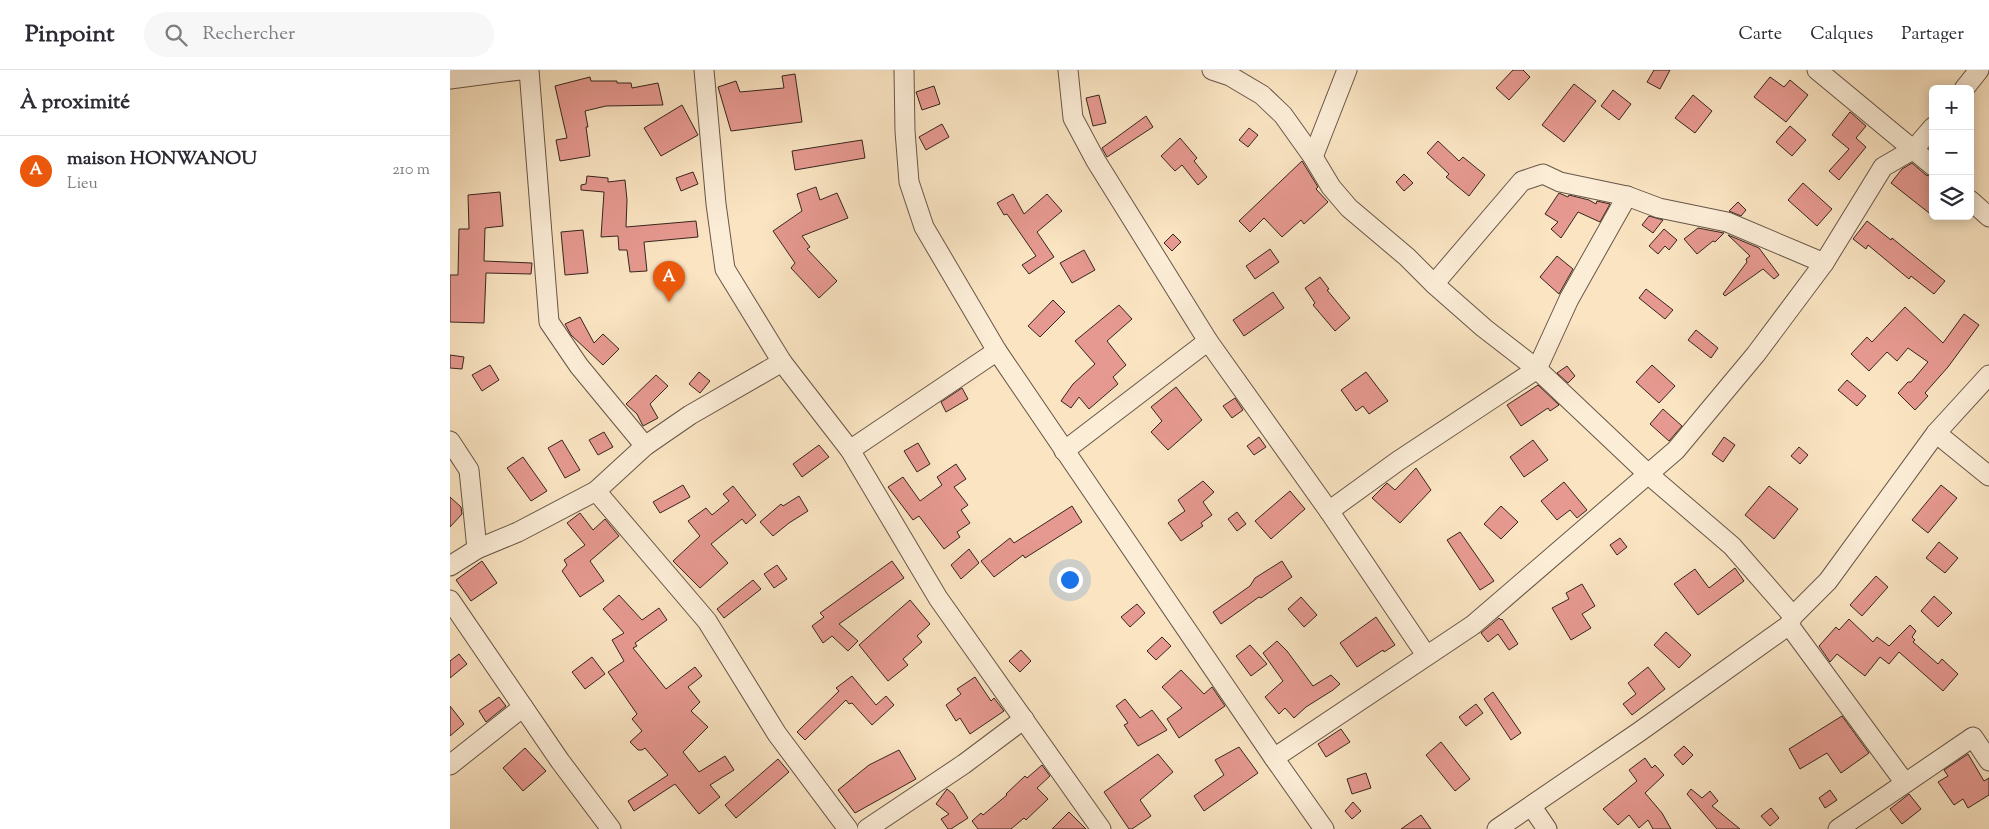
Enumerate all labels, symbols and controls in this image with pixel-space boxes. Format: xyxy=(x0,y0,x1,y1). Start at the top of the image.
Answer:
search box xyxy=(144,12,494,57)
text: Pinpoint xyxy=(25,18,114,52)
icon: search xyxy=(162,21,190,49)
text: Rechercher xyxy=(202,21,295,48)
text: Carte xyxy=(1739,22,1782,48)
text: Calques xyxy=(1810,22,1873,48)
text: Partager xyxy=(1901,22,1964,48)
map controls xyxy=(1929,85,1974,220)
button: + xyxy=(1929,85,1974,130)
text: À proximité xyxy=(20,88,130,118)
button: − xyxy=(1929,130,1974,175)
text: maison HONWANOU xyxy=(67,146,257,173)
text: A xyxy=(30,159,43,182)
text: 210 m xyxy=(392,159,430,182)
text: Lieu xyxy=(67,173,98,196)
button: layers xyxy=(1929,175,1974,220)
pin: A xyxy=(653,261,685,302)
your location xyxy=(1057,567,1083,593)

